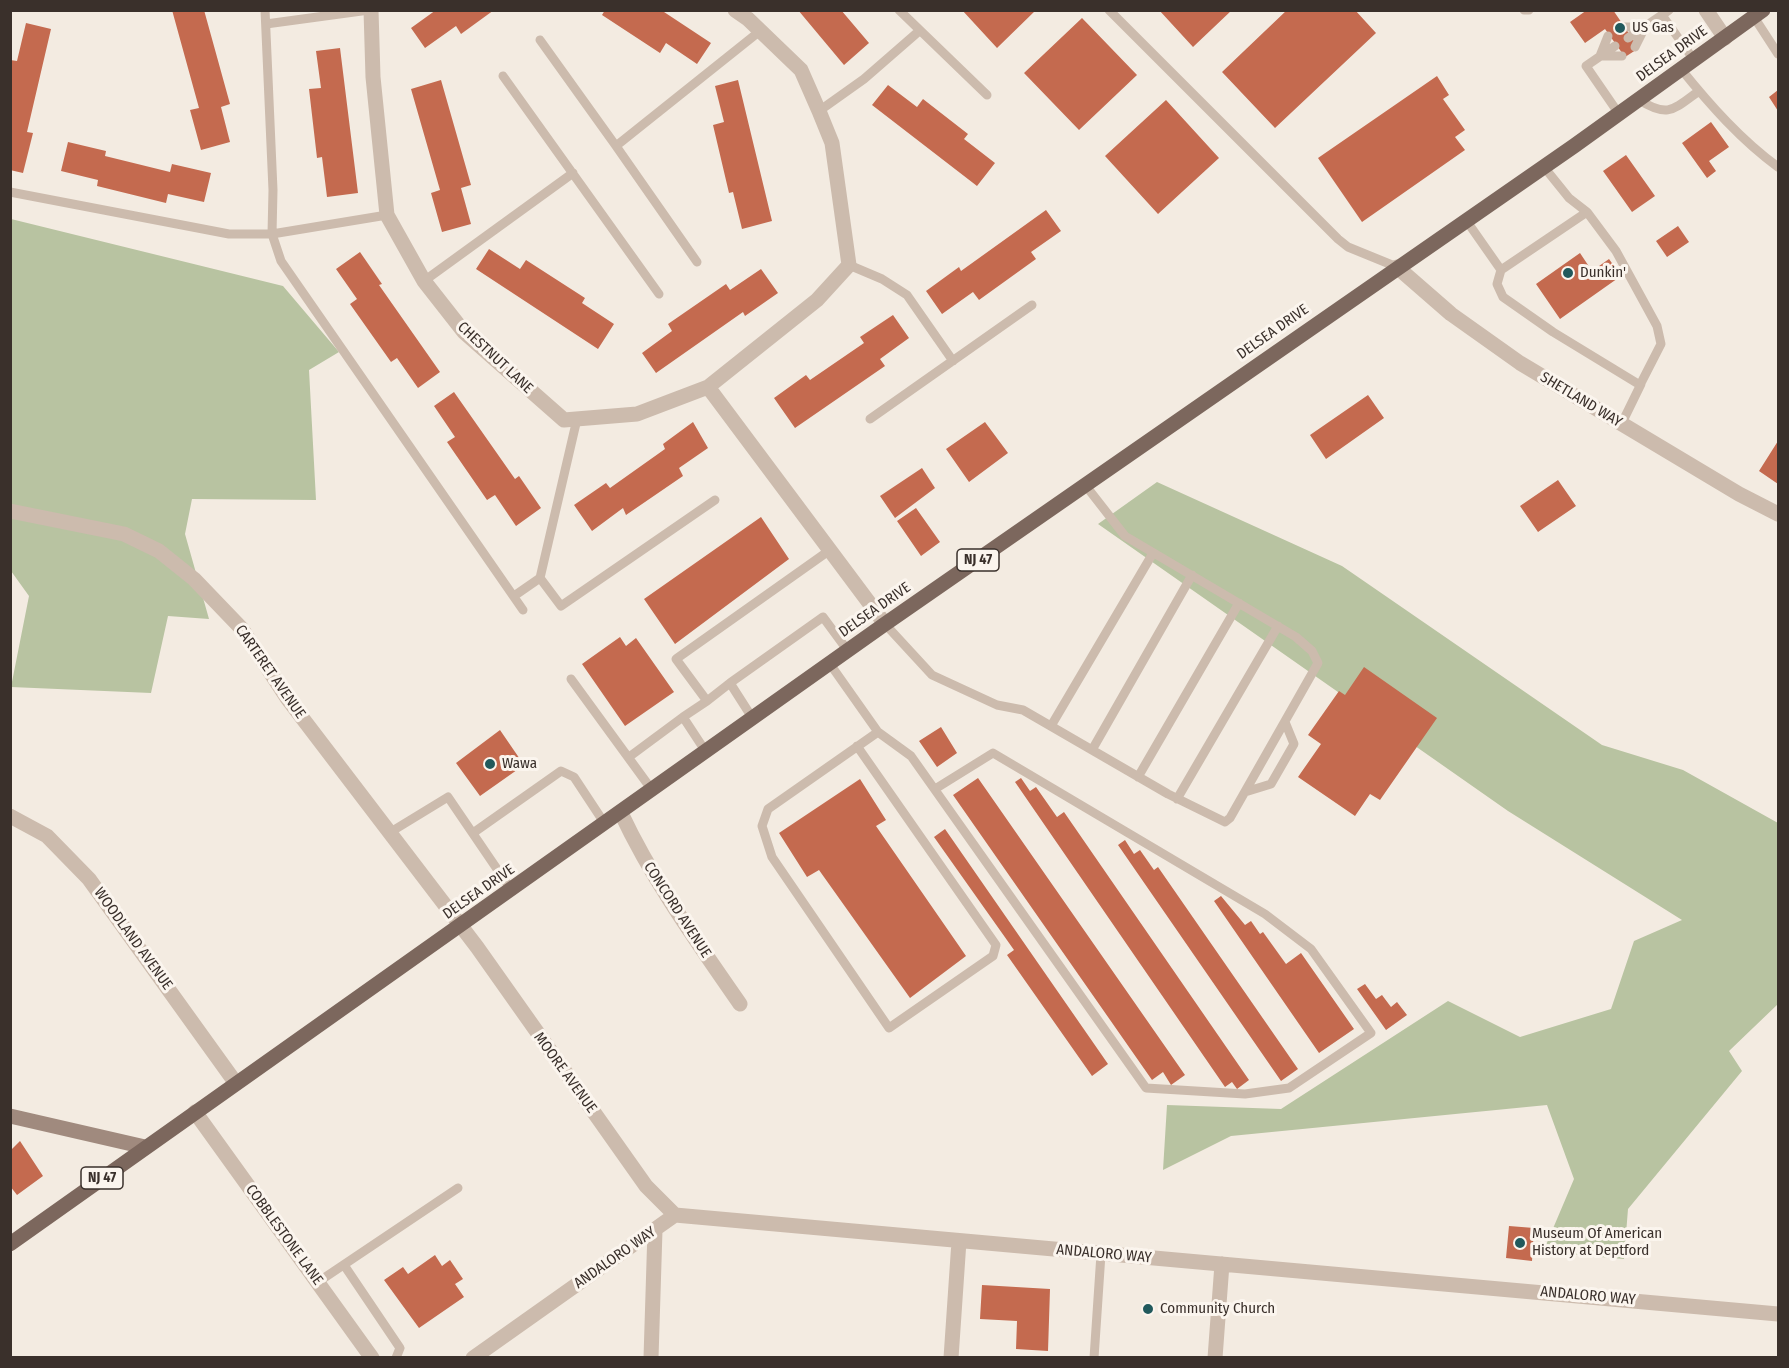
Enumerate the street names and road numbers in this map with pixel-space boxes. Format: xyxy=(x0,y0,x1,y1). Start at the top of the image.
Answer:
street label: DELSEA DRIVE xyxy=(1633,22,1711,86)
street label: DELSEA DRIVE xyxy=(1234,301,1312,363)
street label: CHESTNUT LANE xyxy=(453,318,537,398)
street label: SHETLAND WAY xyxy=(1537,369,1625,431)
road number: NJ 47 xyxy=(957,549,999,571)
street label: DELSEA DRIVE xyxy=(836,579,914,641)
street label: CARTERET AVENUE xyxy=(231,622,309,722)
street label: CONCORD AVENUE xyxy=(639,859,715,961)
street label: DELSEA DRIVE xyxy=(440,861,518,923)
street label: WOODLAND AVENUE xyxy=(90,884,176,994)
street label: MOORE AVENUE xyxy=(530,1029,600,1117)
road number: NJ 47 xyxy=(81,1167,123,1189)
street label: COBBLESTONE LANE xyxy=(241,1181,327,1289)
street label: ANDALORO WAY xyxy=(571,1223,659,1293)
street label: ANDALORO WAY xyxy=(1056,1241,1152,1267)
street label: ANDALORO WAY xyxy=(1540,1283,1636,1309)

